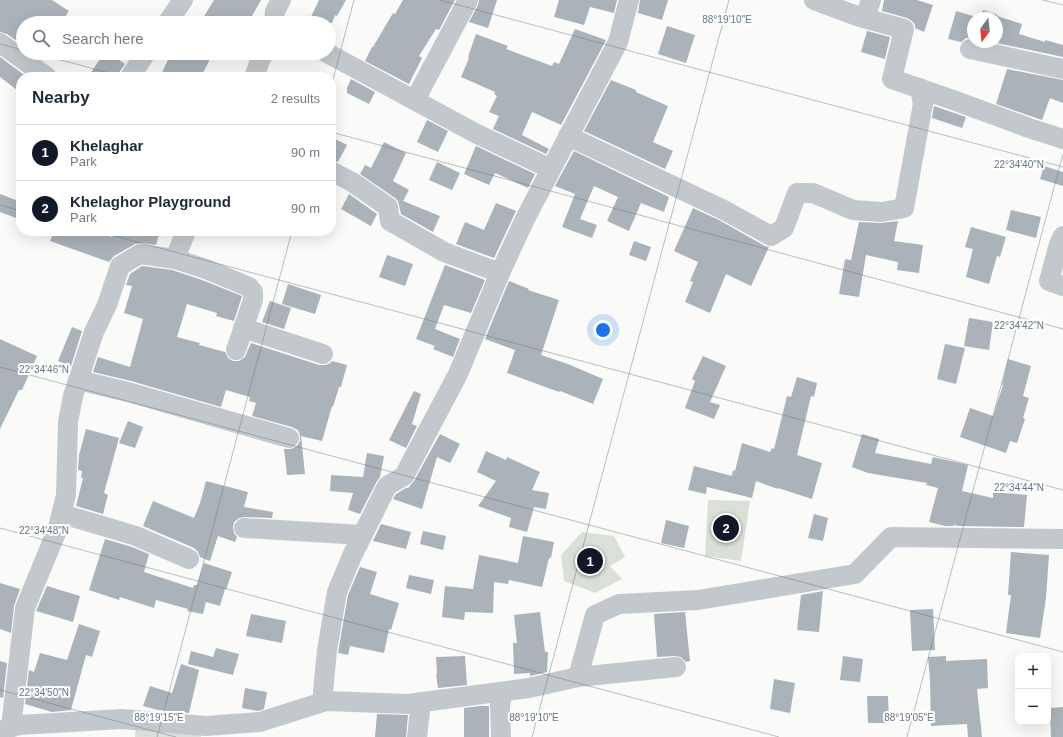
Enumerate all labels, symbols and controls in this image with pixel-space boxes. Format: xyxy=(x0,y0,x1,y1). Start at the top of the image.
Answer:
north arrow xyxy=(967,12,1003,48)
text: 88°19'10"E xyxy=(702,14,752,25)
search box xyxy=(16,16,336,60)
icon: search xyxy=(30,27,52,49)
text: Search here xyxy=(62,30,144,47)
text: Nearby xyxy=(32,88,90,107)
text: 2 results xyxy=(271,91,320,106)
text: Khelaghar xyxy=(70,137,143,154)
text: 1 xyxy=(41,145,49,160)
text: 90 m xyxy=(291,145,320,160)
text: Park xyxy=(70,154,97,169)
text: 22°34'40"N xyxy=(994,159,1044,170)
text: Khelaghor Playground xyxy=(70,193,231,210)
text: 2 xyxy=(41,201,49,216)
text: 90 m xyxy=(291,201,320,216)
text: Park xyxy=(70,210,97,225)
your location xyxy=(593,320,613,340)
text: 22°34'42"N xyxy=(994,320,1044,331)
text: 22°34'46"N xyxy=(19,364,69,375)
text: 22°34'44"N xyxy=(994,482,1044,493)
pin: 2 xyxy=(713,513,739,543)
text: 22°34'48"N xyxy=(19,525,69,536)
pin: 1 xyxy=(577,546,603,576)
map controls xyxy=(1015,653,1051,725)
button: + xyxy=(1015,653,1051,689)
text: 22°34'50"N xyxy=(19,687,69,698)
button: − xyxy=(1015,689,1051,725)
text: 88°19'15"E xyxy=(134,712,184,723)
text: 88°19'10"E xyxy=(509,712,559,723)
text: 88°19'05"E xyxy=(884,712,934,723)

